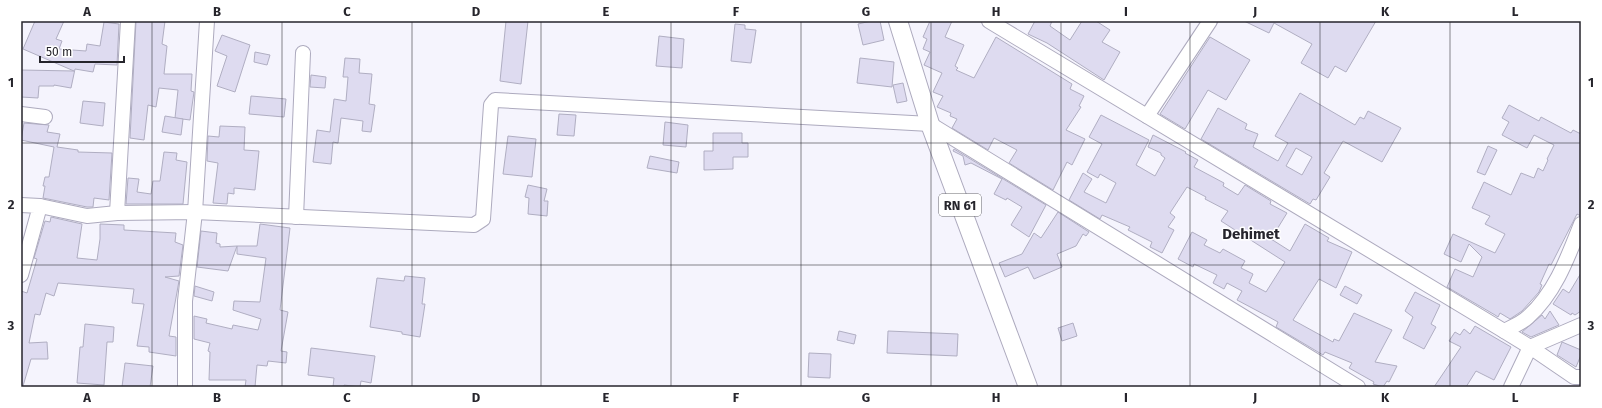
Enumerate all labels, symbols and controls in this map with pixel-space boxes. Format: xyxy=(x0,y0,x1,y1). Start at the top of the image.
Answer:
text: A xyxy=(82,4,91,19)
text: B xyxy=(213,4,221,19)
text: C xyxy=(343,4,351,19)
text: D xyxy=(472,4,481,19)
text: E xyxy=(603,4,610,19)
text: F xyxy=(733,4,740,19)
text: G xyxy=(862,4,870,19)
text: H xyxy=(992,4,1000,19)
text: I xyxy=(1124,4,1128,19)
text: J xyxy=(1252,4,1257,19)
text: K xyxy=(1381,4,1390,19)
text: L xyxy=(1512,4,1519,19)
scale bar xyxy=(40,38,124,64)
text: 50 m xyxy=(46,45,72,59)
text: 1 xyxy=(8,75,14,90)
text: 1 xyxy=(1588,75,1594,90)
road number: RN 61 xyxy=(939,194,981,216)
text: 2 xyxy=(8,197,15,212)
text: 2 xyxy=(1588,197,1595,212)
district label: Dehimet xyxy=(1222,225,1280,243)
text: 3 xyxy=(7,318,15,333)
text: 3 xyxy=(1587,318,1595,333)
text: A xyxy=(82,390,91,405)
text: B xyxy=(213,390,221,405)
text: C xyxy=(343,390,351,405)
text: D xyxy=(472,390,481,405)
text: E xyxy=(603,390,610,405)
text: F xyxy=(733,390,740,405)
text: G xyxy=(862,390,870,405)
text: H xyxy=(992,390,1000,405)
text: I xyxy=(1124,390,1128,405)
text: J xyxy=(1252,390,1257,405)
text: K xyxy=(1381,390,1390,405)
text: L xyxy=(1512,390,1519,405)

